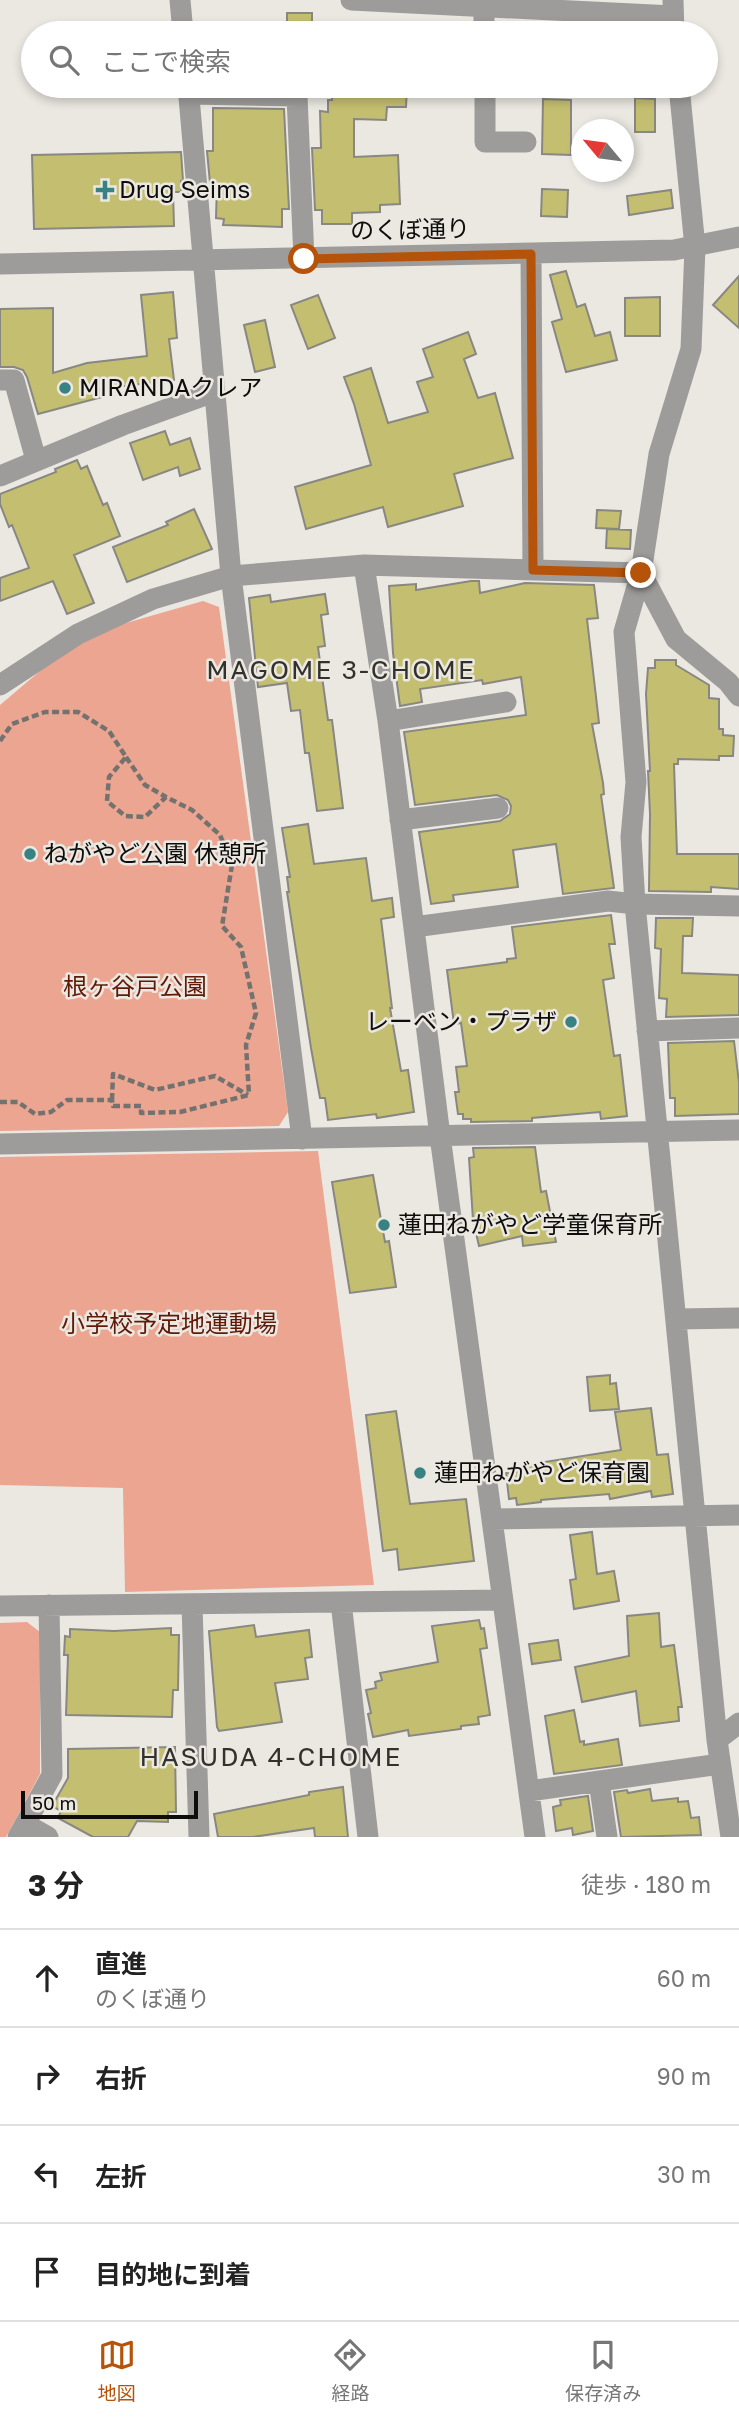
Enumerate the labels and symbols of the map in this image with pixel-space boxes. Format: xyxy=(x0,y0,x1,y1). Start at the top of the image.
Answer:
north arrow xyxy=(571,119,634,182)
place label: Drug Seims xyxy=(119,174,250,203)
marker: Drug Seims xyxy=(97,182,113,198)
street label: のくぼ通り xyxy=(350,213,470,244)
route start xyxy=(288,243,319,274)
place label: MIRANDAクレア xyxy=(79,372,262,401)
marker: MIRANDAクレア xyxy=(57,380,73,396)
route end xyxy=(625,557,656,588)
district label: MAGOME 3-CHOME xyxy=(206,654,476,685)
place label: ねがやど公園 休憩所 xyxy=(44,838,266,867)
marker: ねがやど公園 休憩所 xyxy=(22,846,38,862)
park label: 根ヶ谷戸公園 xyxy=(63,971,207,1000)
place label: レーベン・プラザ xyxy=(365,1006,557,1035)
marker: レーベン・プラザ xyxy=(563,1014,579,1030)
place label: 蓮田ねがやど学童保育所 xyxy=(398,1209,662,1238)
marker: 蓮田ねがやど学童保育所 xyxy=(376,1217,392,1233)
park label: 小学校予定地運動場 xyxy=(61,1308,277,1337)
place label: 蓮田ねがやど保育園 xyxy=(434,1457,650,1486)
marker: 蓮田ねがやど保育園 xyxy=(412,1465,428,1481)
district label: HASUDA 4-CHOME xyxy=(140,1741,402,1772)
scale bar xyxy=(21,1788,198,1820)

